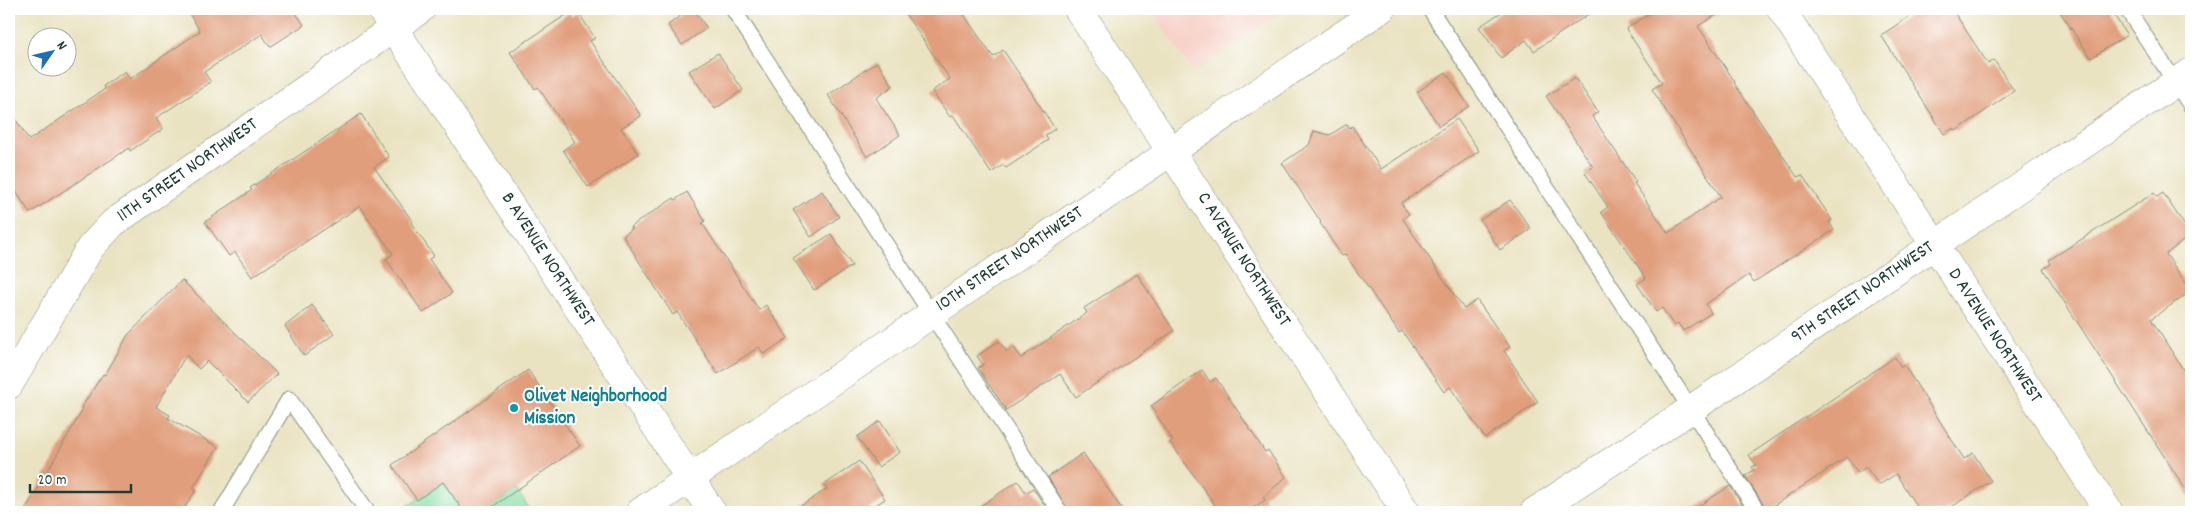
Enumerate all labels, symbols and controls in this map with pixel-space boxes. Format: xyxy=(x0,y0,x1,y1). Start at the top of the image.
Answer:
north arrow xyxy=(28,28,78,78)
text: N xyxy=(51,37,71,54)
street label: 11TH STREET NORTHWEST xyxy=(112,112,264,230)
street label: B AVENUE NORTHWEST xyxy=(493,187,601,333)
street label: C AVENUE NORTHWEST xyxy=(1189,187,1297,333)
street label: 10TH STREET NORTHWEST xyxy=(931,200,1090,320)
street label: 9TH STREET NORTHWEST xyxy=(1786,235,1940,351)
street label: D AVENUE NORTHWEST xyxy=(1940,263,2048,409)
place label: Olivet Neighborhood Mission xyxy=(524,384,667,433)
marker: Olivet Neighborhood Mission xyxy=(508,402,520,414)
scale bar xyxy=(30,461,131,493)
text: 20 m xyxy=(38,470,66,492)

